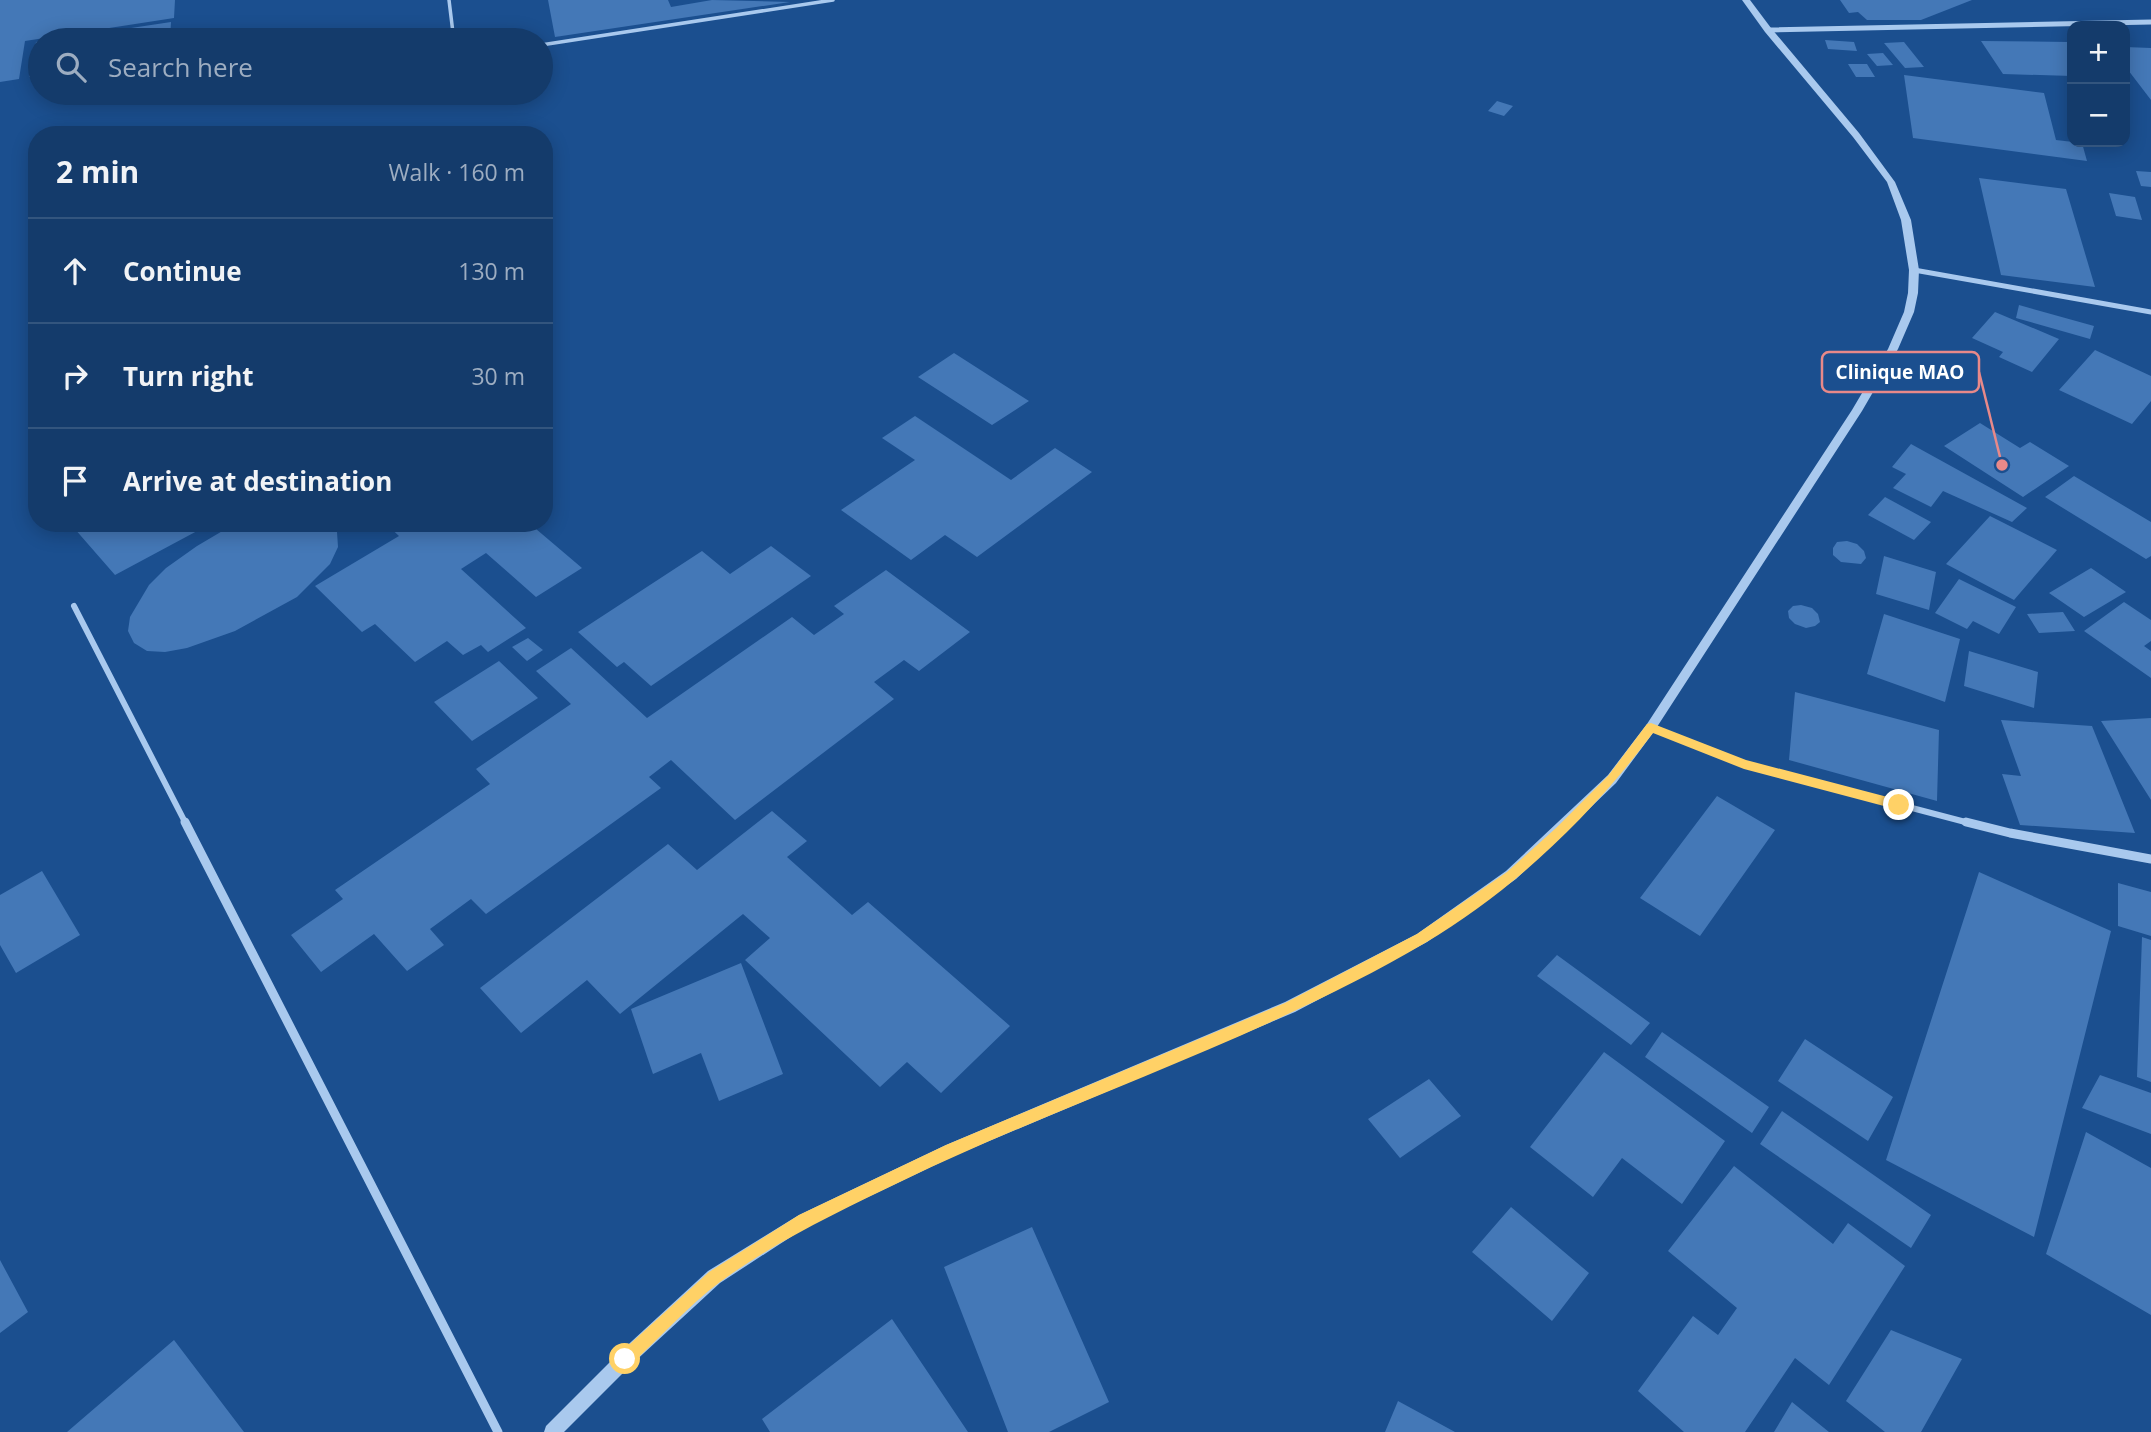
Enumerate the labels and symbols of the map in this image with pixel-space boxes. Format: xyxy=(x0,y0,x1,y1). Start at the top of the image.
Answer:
callout: Clinique MAO xyxy=(1822,352,1979,392)
text: Clinique MAO xyxy=(1836,359,1964,385)
route end xyxy=(1883,789,1914,820)
route start xyxy=(609,1343,640,1374)

